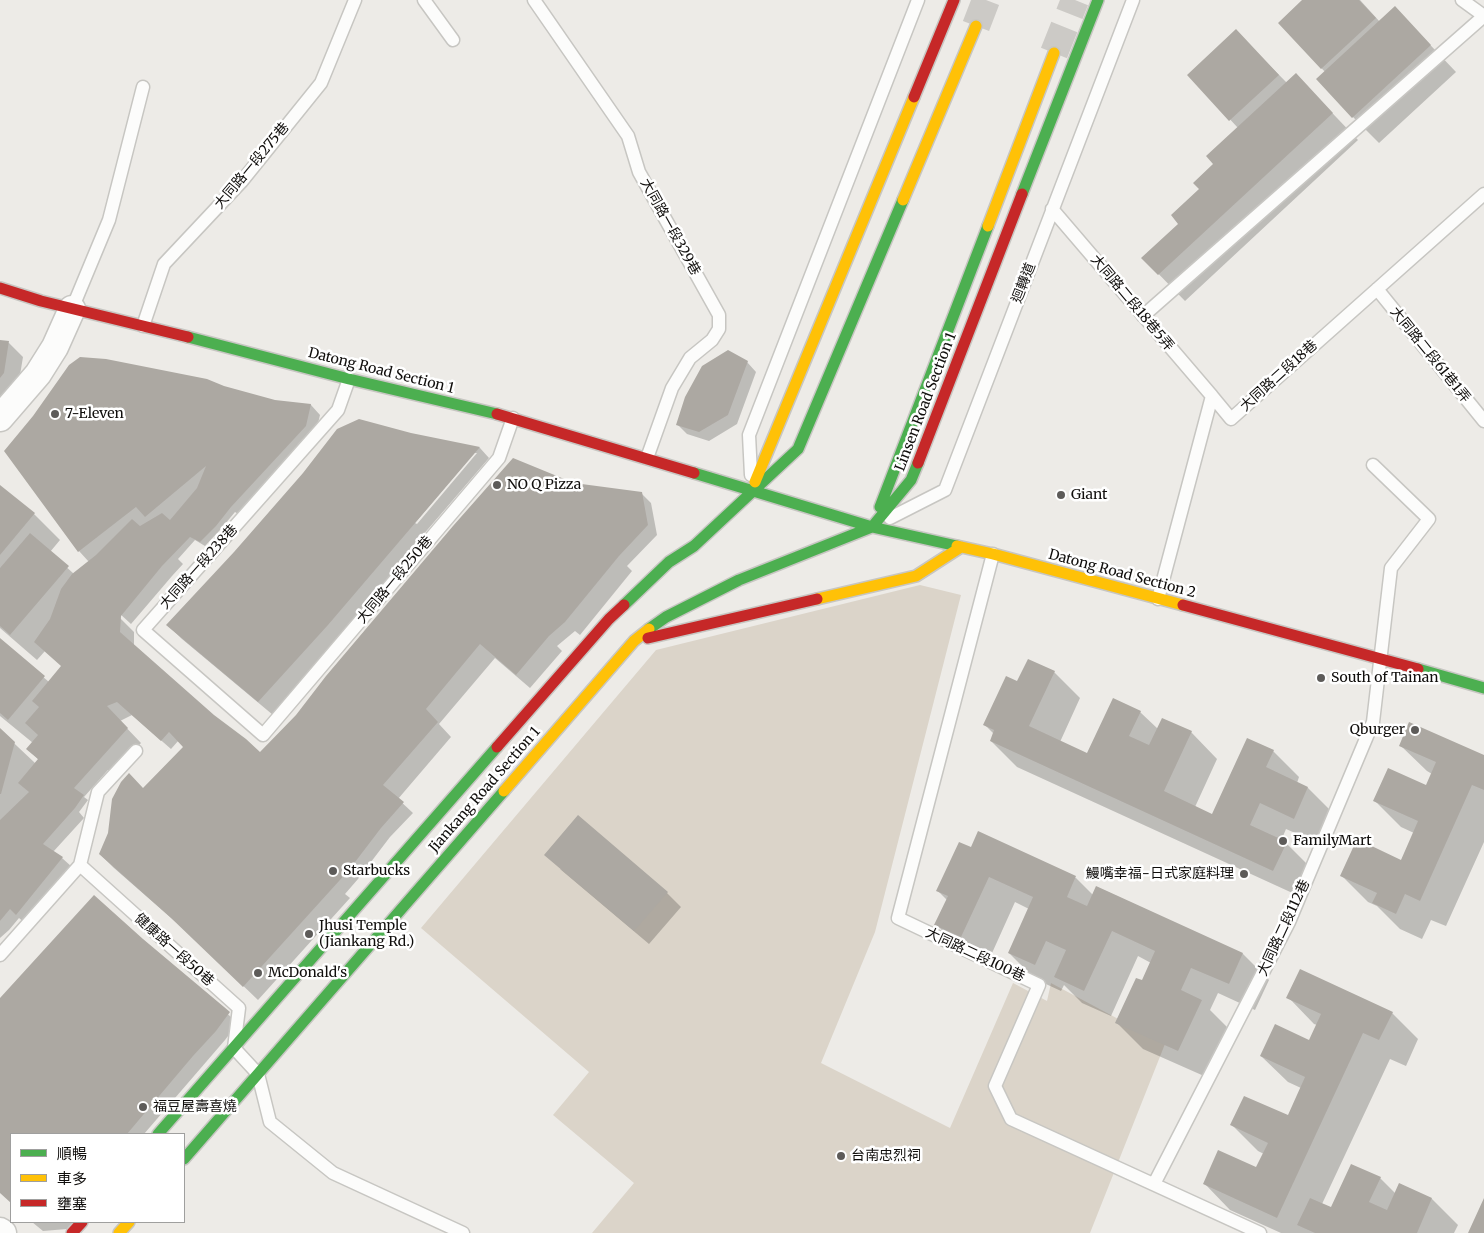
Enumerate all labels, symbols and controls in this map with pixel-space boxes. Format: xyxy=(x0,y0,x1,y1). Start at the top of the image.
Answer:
street label: 大同路一段275巷 xyxy=(211,119,293,213)
street label: 大同路一段329巷 xyxy=(636,176,704,278)
street label: 大同路二段18巷5弄 xyxy=(1087,251,1177,355)
street label: 迴轉道 xyxy=(1009,260,1039,306)
street label: 大同路二段61巷1弄 xyxy=(1386,304,1474,406)
street label: Linsen Road Section 1 xyxy=(892,330,960,474)
street label: 大同路二段18巷 xyxy=(1237,337,1321,415)
street label: Datong Road Section 1 xyxy=(306,345,456,397)
place label: 7-Eleven xyxy=(65,406,124,422)
marker: 7-Eleven xyxy=(49,408,61,420)
place label: NO Q Pizza xyxy=(507,477,581,493)
marker: NO Q Pizza xyxy=(491,479,503,491)
place label: Giant xyxy=(1071,487,1108,503)
marker: Giant xyxy=(1055,489,1067,501)
street label: 大同路一段238巷 xyxy=(157,521,241,613)
street label: 大同路一段250巷 xyxy=(354,533,436,627)
street label: Datong Road Section 2 xyxy=(1047,546,1197,602)
place label: South of Tainan xyxy=(1331,670,1439,686)
marker: South of Tainan xyxy=(1315,672,1327,684)
place label: Qburger xyxy=(1350,722,1405,738)
street label: Jiankang Road Section 1 xyxy=(426,724,544,856)
marker: Qburger xyxy=(1409,724,1421,736)
place label: FamilyMart xyxy=(1293,833,1372,849)
marker: FamilyMart xyxy=(1277,835,1289,847)
place label: Starbucks xyxy=(343,863,410,879)
marker: Starbucks xyxy=(327,865,339,877)
place label: 鰻嘴幸福-日式家庭料理 xyxy=(1086,866,1234,882)
marker: 鰻嘴幸福-日式家庭料理 xyxy=(1238,868,1250,880)
street label: 大同路二段112巷 xyxy=(1254,877,1314,979)
street label: 健康路一段50巷 xyxy=(131,910,217,990)
place label: Jhusi Temple (Jiankang Rd.) xyxy=(319,918,414,950)
street label: 大同路二段100巷 xyxy=(923,925,1027,985)
marker: Jhusi Temple (Jiankang Rd.) xyxy=(303,928,315,940)
place label: McDonald's xyxy=(268,965,347,981)
marker: McDonald's xyxy=(252,967,264,979)
place label: 福豆屋壽喜燒 xyxy=(153,1099,237,1115)
marker: 福豆屋壽喜燒 xyxy=(137,1101,149,1113)
legend xyxy=(10,1133,185,1223)
text: 順暢 xyxy=(57,1144,87,1163)
place label: 台南忠烈祠 xyxy=(851,1148,921,1164)
marker: 台南忠烈祠 xyxy=(835,1150,847,1162)
text: 車多 xyxy=(57,1169,87,1188)
text: 壅塞 xyxy=(57,1194,87,1213)

